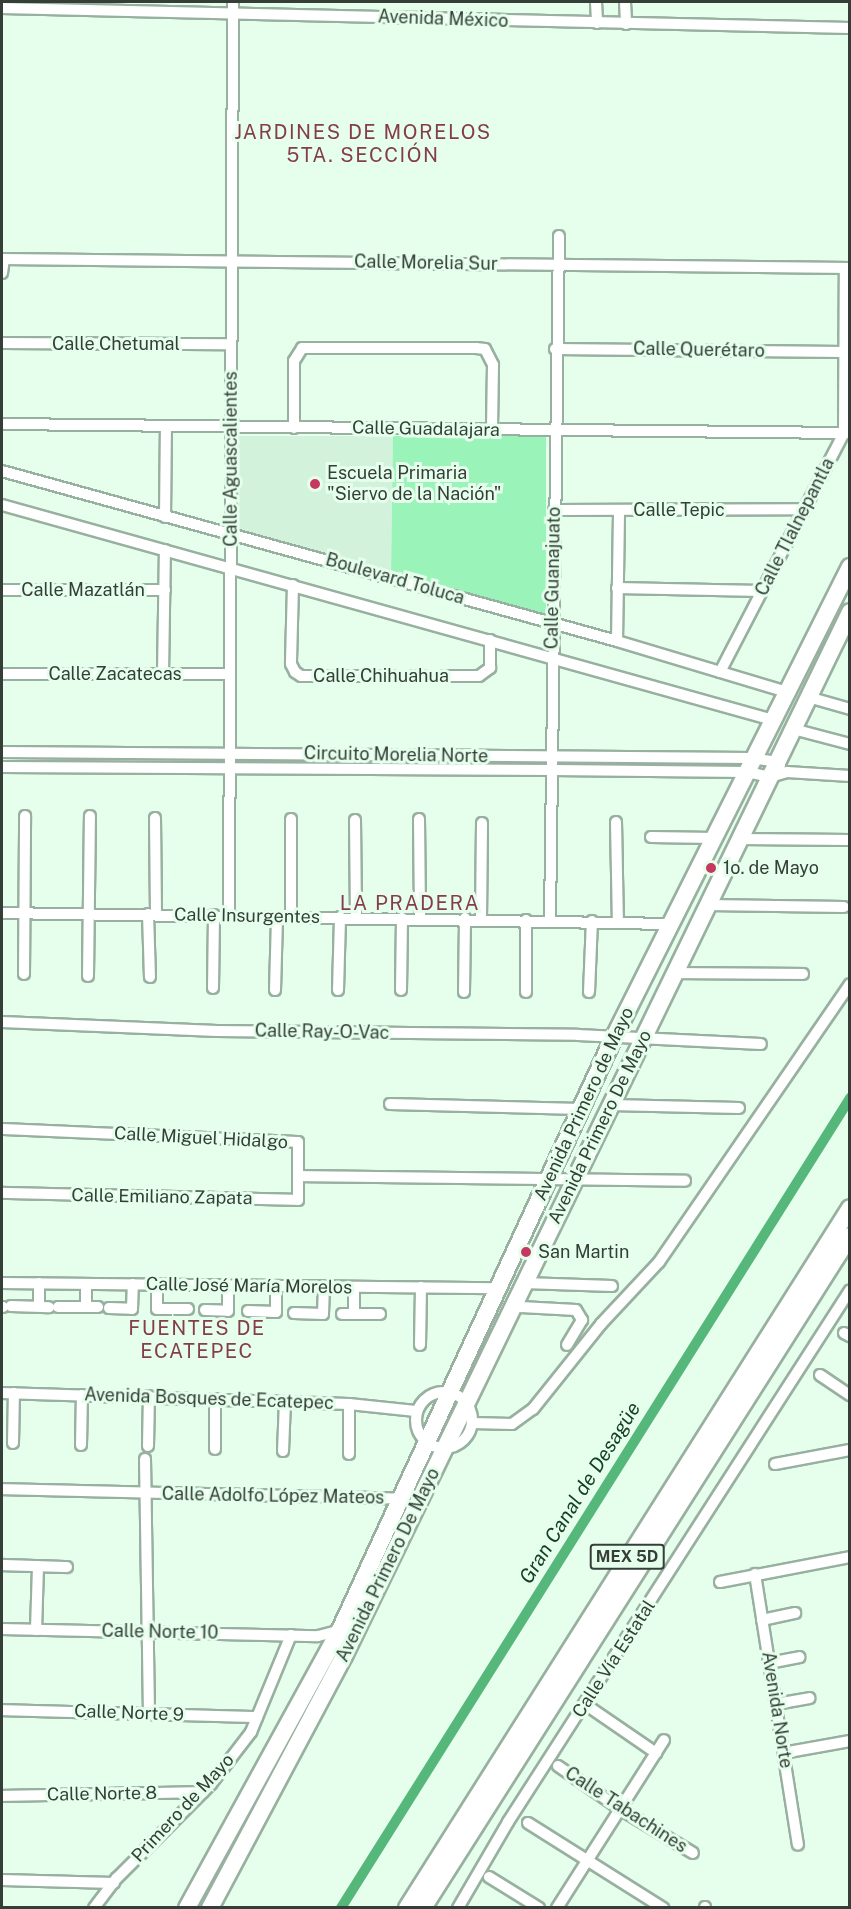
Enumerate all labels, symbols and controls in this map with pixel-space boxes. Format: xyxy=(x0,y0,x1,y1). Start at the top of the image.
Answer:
street label: Avenida México xyxy=(377,6,509,32)
district label: JARDINES DE MORELOS 5TA. SECCIÓN xyxy=(234,121,492,168)
street label: Calle Morelia Sur xyxy=(354,251,498,275)
street label: Calle Chetumal xyxy=(52,333,180,355)
street label: Calle Querétaro xyxy=(633,338,765,362)
street label: Calle Aguascalientes xyxy=(220,371,242,547)
street label: Calle Guadalajara xyxy=(352,417,500,441)
street label: Calle Tlalnepantla xyxy=(751,454,839,600)
place label: Escuela Primaria "Siervo de la Nación" xyxy=(327,463,502,506)
marker: Escuela Primaria "Siervo de la Nación" xyxy=(308,477,322,491)
street label: Calle Tepic xyxy=(633,499,725,521)
street label: Calle Guanajuato xyxy=(541,507,565,649)
street label: Boulevard Toluca xyxy=(323,549,467,609)
street label: Calle Mazatlán xyxy=(21,579,145,601)
street label: Calle Zacatecas xyxy=(48,663,182,685)
street label: Calle Chihuahua xyxy=(313,665,449,687)
street label: Circuito Morelia Norte xyxy=(304,743,488,767)
place label: 1o. de Mayo xyxy=(723,857,819,879)
marker: 1o. de Mayo xyxy=(704,861,718,875)
district label: LA PRADERA xyxy=(340,891,480,915)
street label: Calle Insurgentes xyxy=(174,904,320,928)
street label: Avenida Primero de Mayo xyxy=(530,1004,638,1204)
street label: Calle Ray-O-Vac xyxy=(255,1020,389,1044)
street label: Avenida Primero De Mayo xyxy=(544,1026,656,1228)
street label: Calle Miguel Hidalgo xyxy=(113,1123,289,1153)
street label: Calle Emiliano Zapata xyxy=(71,1185,253,1209)
place label: San Martin xyxy=(538,1241,629,1263)
marker: San Martin xyxy=(519,1245,533,1259)
street label: Calle José María Morelos xyxy=(146,1273,352,1299)
district label: FUENTES DE ECATEPEC xyxy=(128,1317,266,1364)
street label: Avenida Bosques de Ecatepec xyxy=(84,1384,334,1414)
water label: Gran Canal de Desagüe xyxy=(514,1398,646,1588)
street label: Avenida Primero De Mayo xyxy=(332,1464,444,1666)
street label: Calle Adolfo López Mateos xyxy=(162,1483,384,1509)
road number: MEX 5D xyxy=(590,1544,664,1570)
street label: Calle Vía Estatal xyxy=(568,1596,660,1722)
street label: Calle Norte 10 xyxy=(101,1620,219,1644)
street label: Avenida Norte xyxy=(757,1650,797,1770)
street label: Calle Norte 9 xyxy=(74,1700,184,1726)
street label: Primero de Mayo xyxy=(127,1749,239,1867)
street label: Calle Tabachines xyxy=(561,1762,691,1858)
street label: Calle Norte 8 xyxy=(47,1782,157,1806)

